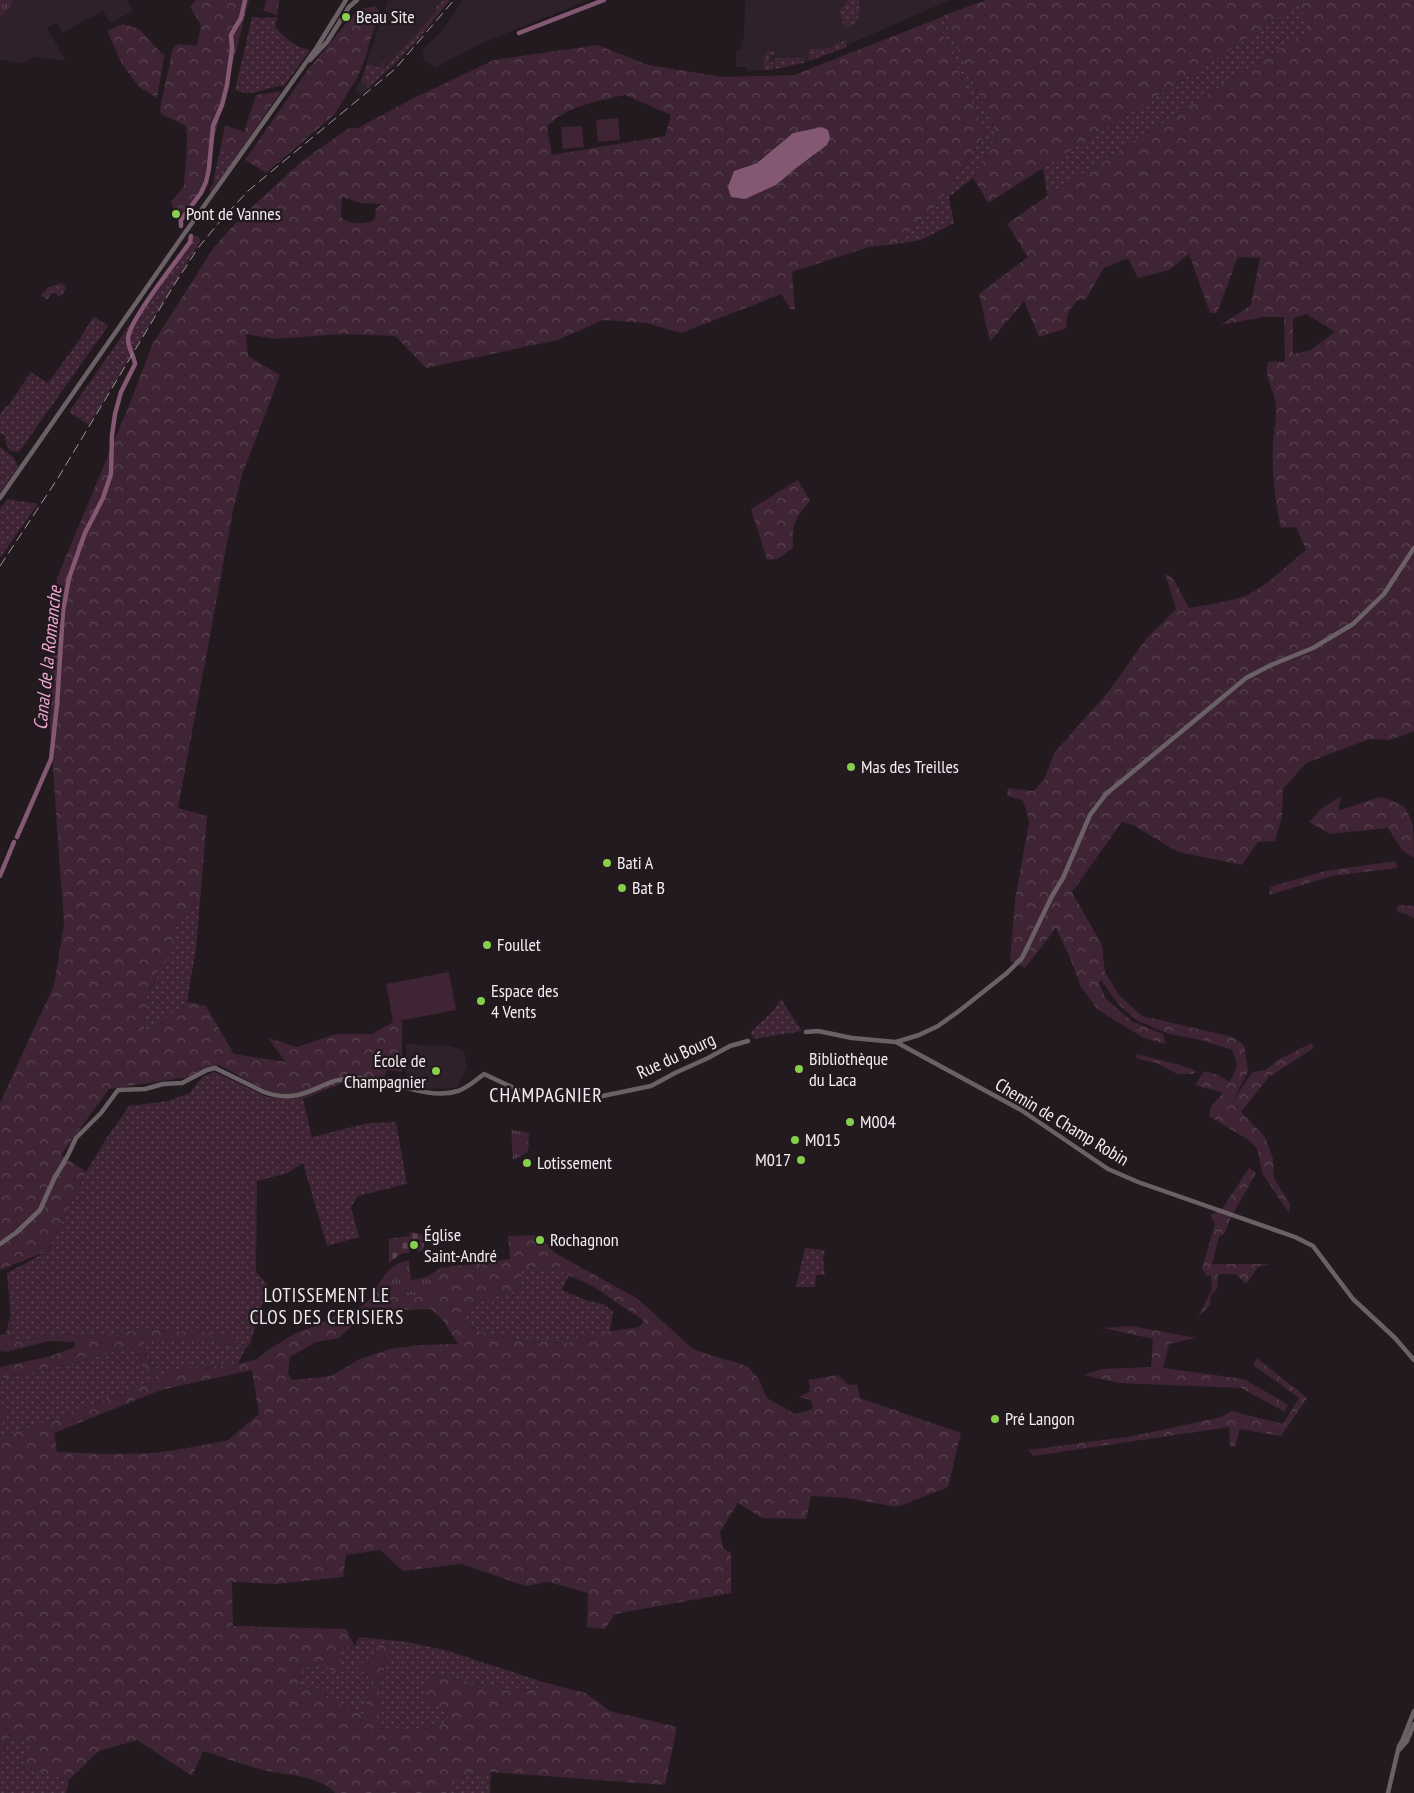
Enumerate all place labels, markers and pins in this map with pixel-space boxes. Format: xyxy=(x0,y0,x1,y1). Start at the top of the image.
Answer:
place label: Beau Site xyxy=(356,5,415,28)
marker: Beau Site xyxy=(340,11,352,23)
place label: Pont de Vannes xyxy=(186,202,281,225)
marker: Pont de Vannes xyxy=(170,208,182,220)
place label: Mas des Treilles xyxy=(861,755,959,778)
marker: Mas des Treilles xyxy=(845,761,857,773)
place label: Bati A xyxy=(617,851,654,874)
marker: Bati A xyxy=(601,857,613,869)
place label: Bat B xyxy=(632,876,665,899)
marker: Bat B xyxy=(616,882,628,894)
place label: Foullet xyxy=(497,933,541,956)
marker: Foullet xyxy=(481,939,493,951)
place label: Espace des 4 Vents xyxy=(491,979,559,1023)
marker: Espace des 4 Vents xyxy=(475,995,487,1007)
place label: Bibliothèque du Laca xyxy=(809,1047,888,1091)
place label: École de Champagnier xyxy=(344,1049,426,1093)
marker: Bibliothèque du Laca xyxy=(793,1063,805,1075)
marker: École de Champagnier xyxy=(430,1065,442,1077)
place label: M004 xyxy=(860,1110,896,1133)
marker: M004 xyxy=(844,1116,856,1128)
place label: M015 xyxy=(805,1128,841,1151)
marker: M015 xyxy=(789,1134,801,1146)
place label: M017 xyxy=(755,1148,791,1171)
place label: Lotissement xyxy=(537,1151,612,1174)
marker: M017 xyxy=(795,1154,807,1166)
marker: Lotissement xyxy=(521,1157,533,1169)
place label: Église Saint-André xyxy=(424,1223,497,1267)
place label: Rochagnon xyxy=(550,1228,619,1251)
marker: Rochagnon xyxy=(534,1234,546,1246)
marker: Église Saint-André xyxy=(408,1239,420,1251)
place label: Pré Langon xyxy=(1005,1407,1075,1430)
marker: Pré Langon xyxy=(989,1413,1001,1425)

